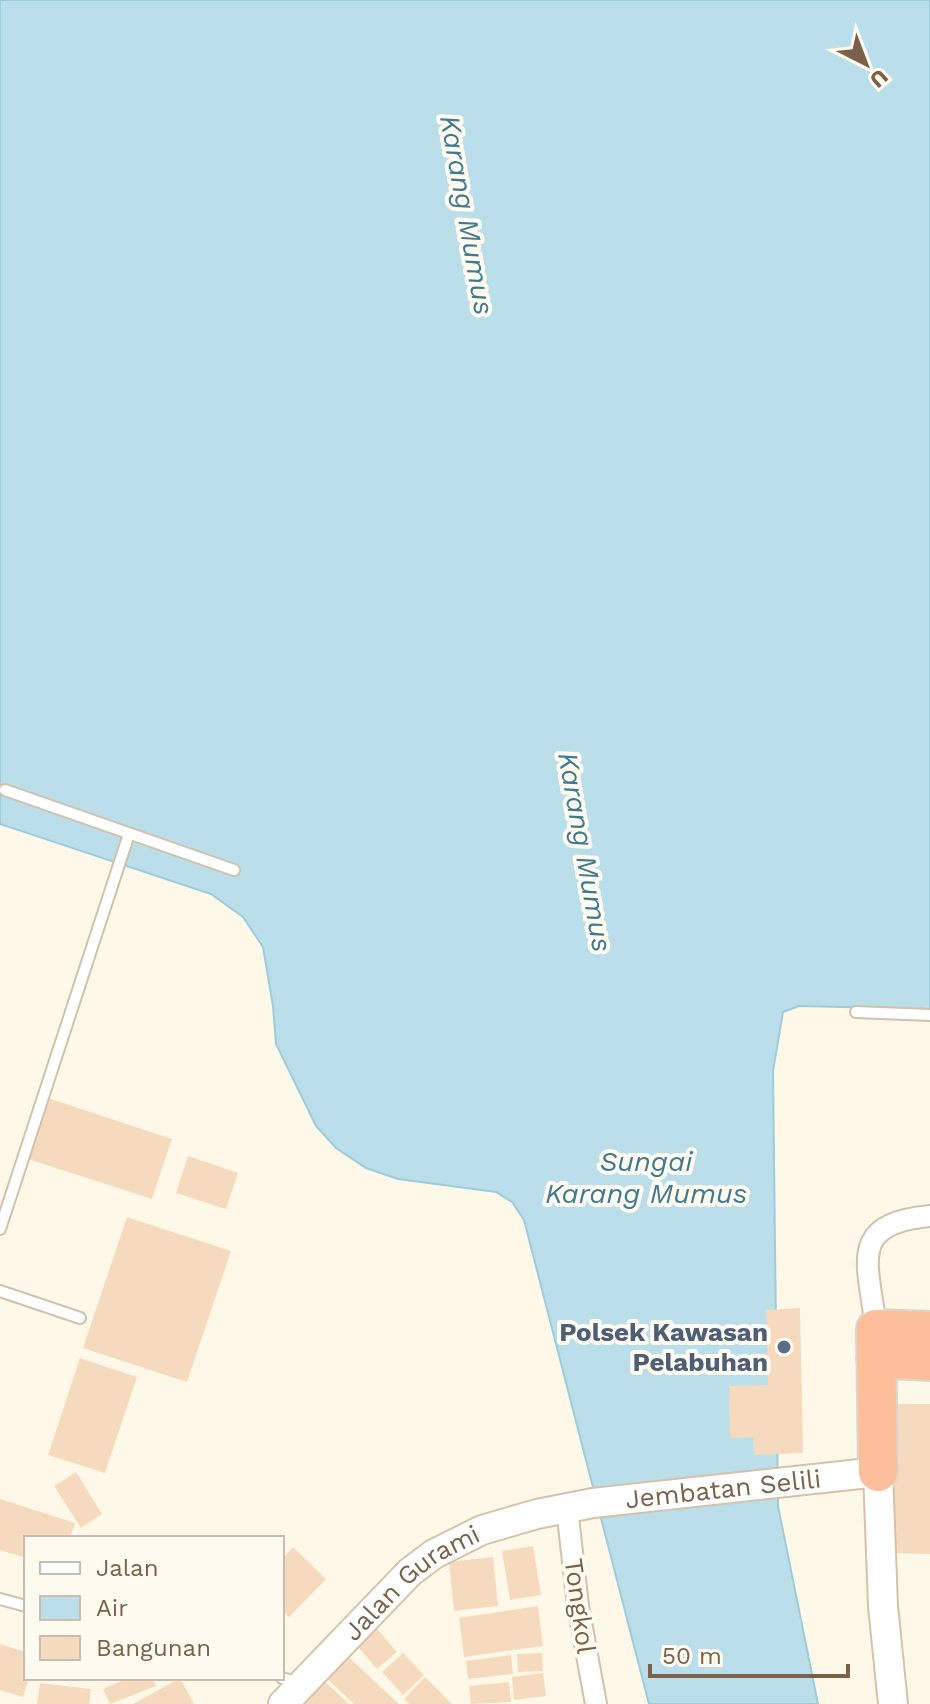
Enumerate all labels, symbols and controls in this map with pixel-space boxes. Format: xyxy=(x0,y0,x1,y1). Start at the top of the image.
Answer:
north arrow xyxy=(826,24,906,104)
text: U xyxy=(865,64,893,93)
water label: Karang Mumus xyxy=(433,113,501,317)
water label: Karang Mumus xyxy=(551,750,619,954)
water label: Sungai Karang Mumus xyxy=(545,1145,747,1210)
place label: Polsek Kawasan Pelabuhan xyxy=(559,1317,768,1377)
marker: Polsek Kawasan Pelabuhan xyxy=(775,1338,793,1356)
street label: Jembatan Selili xyxy=(624,1463,823,1514)
street label: Jalan Gurami xyxy=(337,1519,484,1647)
legend xyxy=(24,1536,284,1680)
text: Jalan xyxy=(96,1554,159,1582)
street label: Tongkol xyxy=(558,1556,602,1656)
text: Air xyxy=(96,1594,128,1622)
scale bar xyxy=(650,1628,848,1678)
text: Bangunan xyxy=(96,1634,211,1662)
text: 50 m xyxy=(662,1642,722,1670)

